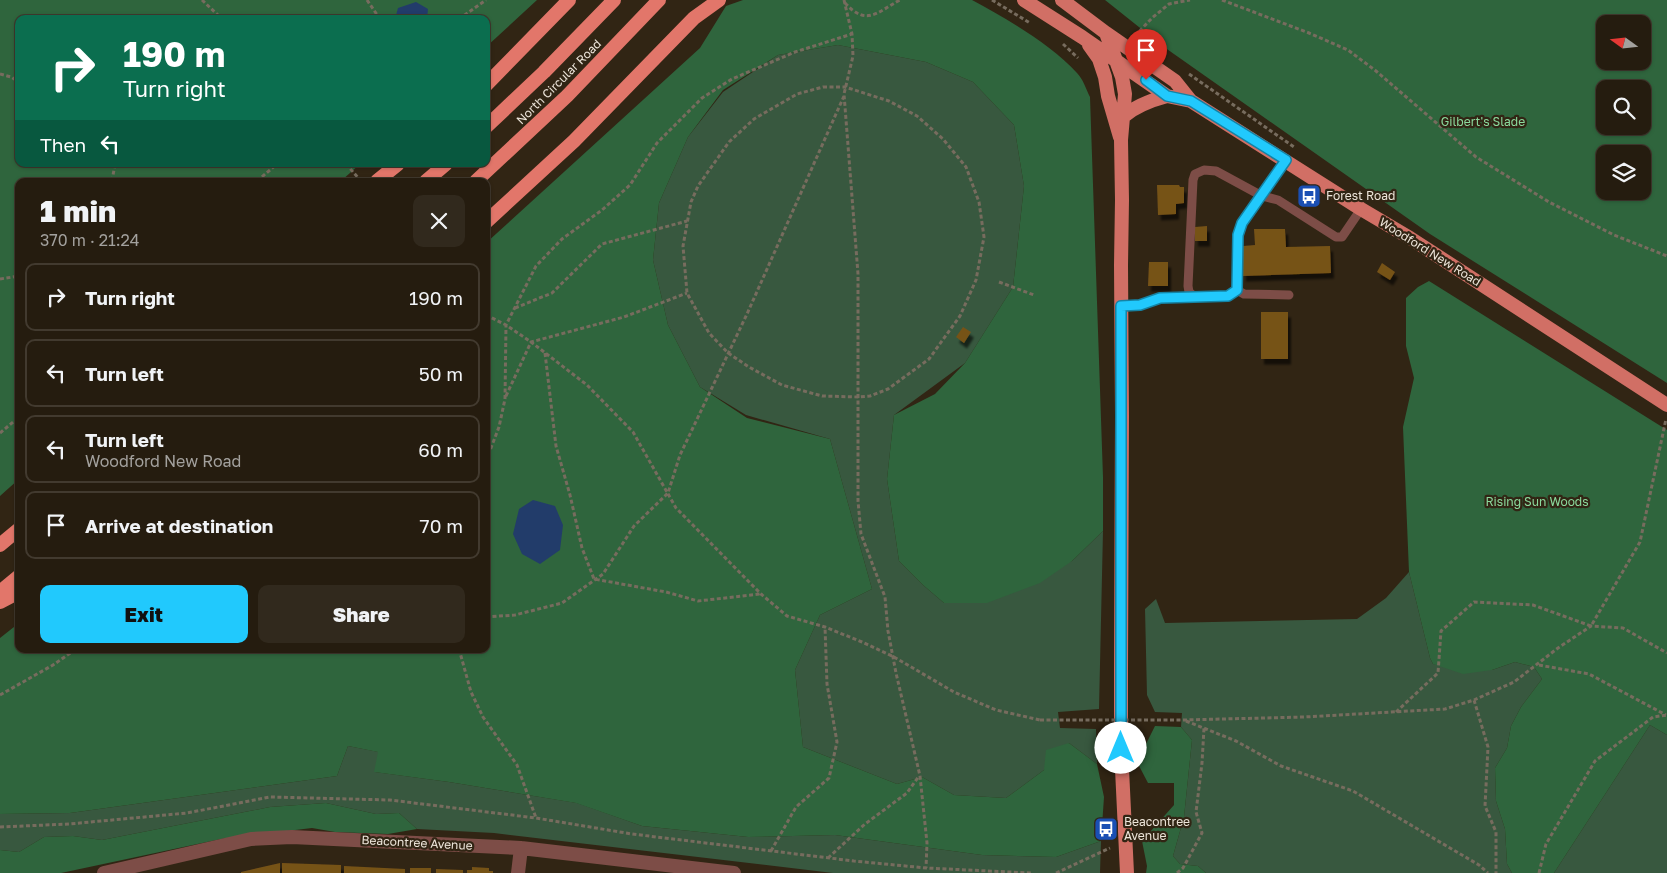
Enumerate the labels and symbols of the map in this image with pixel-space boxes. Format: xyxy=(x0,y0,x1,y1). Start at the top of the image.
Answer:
north arrow xyxy=(1596,15,1651,70)
pin xyxy=(1125,29,1167,80)
street label: North Circular Road xyxy=(513,36,604,127)
park label: Gilbert's Slade xyxy=(1441,114,1525,129)
bus stop icon: Forest Road xyxy=(1296,183,1322,209)
place label: Forest Road xyxy=(1326,188,1395,203)
street label: Woodford New Road xyxy=(1377,214,1484,289)
park label: Rising Sun Woods xyxy=(1485,494,1589,509)
position arrow xyxy=(1094,721,1146,773)
place label: Beacontree Avenue xyxy=(1124,814,1190,843)
bus stop icon: Beacontree Avenue xyxy=(1093,816,1119,842)
street label: Beacontree Avenue xyxy=(361,832,473,853)

